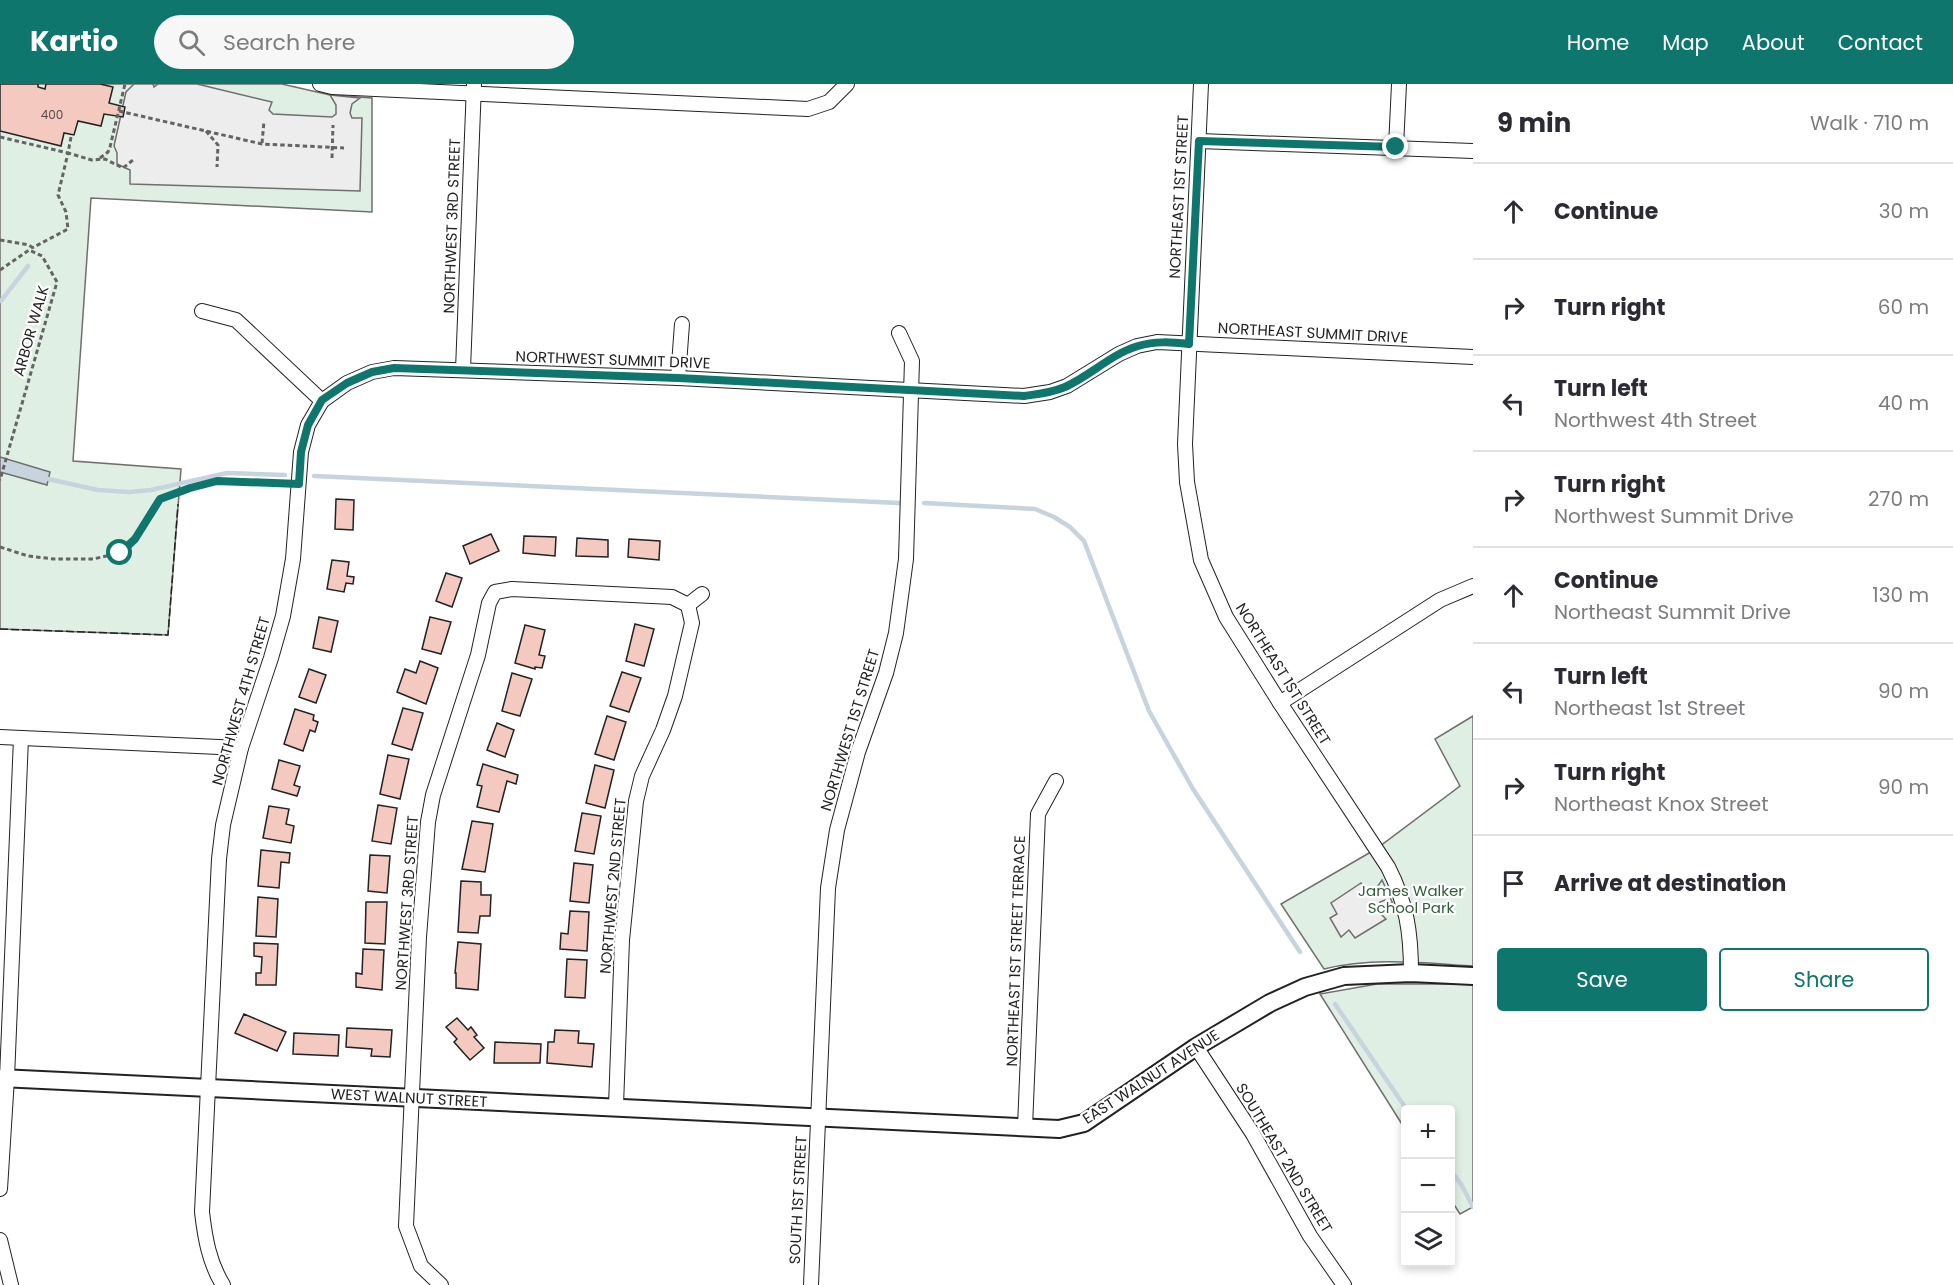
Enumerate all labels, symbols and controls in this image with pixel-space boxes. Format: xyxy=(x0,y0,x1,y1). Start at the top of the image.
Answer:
search box xyxy=(154,15,574,69)
text: Kartio xyxy=(30,22,118,61)
icon: search xyxy=(175,26,208,59)
text: Search here xyxy=(223,27,356,58)
text: Home xyxy=(1567,28,1629,57)
text: Map xyxy=(1662,28,1709,57)
text: About xyxy=(1742,28,1805,57)
text: Contact xyxy=(1838,28,1923,57)
text: 9 min xyxy=(1497,105,1571,141)
house number: 400 xyxy=(41,106,63,123)
text: Walk · 710 m xyxy=(1810,109,1929,137)
street label: NORTHEAST 1ST STREET xyxy=(1164,115,1193,279)
route end xyxy=(1382,133,1408,159)
street label: NORTHWEST 3RD STREET xyxy=(438,138,465,314)
icon: ahead xyxy=(1497,195,1530,228)
text: Continue xyxy=(1554,196,1658,227)
text: 30 m xyxy=(1879,197,1929,225)
street label: ARBOR WALK xyxy=(8,283,54,379)
icon: right xyxy=(1497,291,1530,324)
text: Turn right xyxy=(1554,292,1665,323)
text: 60 m xyxy=(1878,293,1929,321)
street label: NORTHEAST SUMMIT DRIVE xyxy=(1217,317,1409,348)
street label: NORTHWEST SUMMIT DRIVE xyxy=(515,346,711,373)
text: Turn left xyxy=(1554,373,1648,404)
icon: left xyxy=(1497,387,1530,420)
text: 40 m xyxy=(1878,389,1929,417)
text: Northwest 4th Street xyxy=(1554,406,1757,434)
text: Turn right xyxy=(1554,469,1665,500)
icon: right xyxy=(1497,483,1530,516)
text: 270 m xyxy=(1868,485,1929,513)
text: Northwest Summit Drive xyxy=(1554,502,1794,530)
route start xyxy=(106,539,132,565)
text: Continue xyxy=(1554,565,1658,596)
icon: ahead xyxy=(1497,579,1530,612)
text: 130 m xyxy=(1872,581,1929,609)
text: Northeast Summit Drive xyxy=(1554,598,1791,626)
street label: NORTHEAST 1ST STREET xyxy=(1231,599,1336,749)
street label: NORTHWEST 4TH STREET xyxy=(206,614,275,788)
street label: NORTHWEST 1ST STREET xyxy=(815,646,884,813)
text: Turn left xyxy=(1554,661,1648,692)
icon: left xyxy=(1497,675,1530,708)
text: 90 m xyxy=(1878,677,1929,705)
text: Northeast 1st Street xyxy=(1554,694,1745,722)
text: Turn right xyxy=(1554,757,1665,788)
icon: right xyxy=(1497,771,1530,804)
text: 90 m xyxy=(1878,773,1929,801)
text: Northeast Knox Street xyxy=(1554,790,1768,818)
street label: NORTHWEST 2ND STREET xyxy=(594,797,631,975)
street label: NORTHWEST 3RD STREET xyxy=(390,815,423,991)
street label: NORTHEAST 1ST STREET TERRACE xyxy=(1001,835,1030,1067)
icon: arrive xyxy=(1497,867,1530,900)
text: Arrive at destination xyxy=(1554,868,1786,899)
park label: James Walker School Park xyxy=(1358,880,1464,918)
button: Save xyxy=(1497,948,1707,1011)
button: Share xyxy=(1719,948,1929,1011)
street label: EAST WALNUT AVENUE xyxy=(1078,1024,1223,1129)
street label: SOUTHEAST 2ND STREET xyxy=(1231,1079,1338,1237)
street label: WEST WALNUT STREET xyxy=(330,1083,488,1112)
map controls xyxy=(1401,1105,1455,1267)
button: + xyxy=(1401,1105,1455,1159)
street label: SOUTH 1ST STREET xyxy=(784,1135,811,1265)
button: − xyxy=(1401,1159,1455,1213)
button: layers xyxy=(1401,1213,1455,1267)

